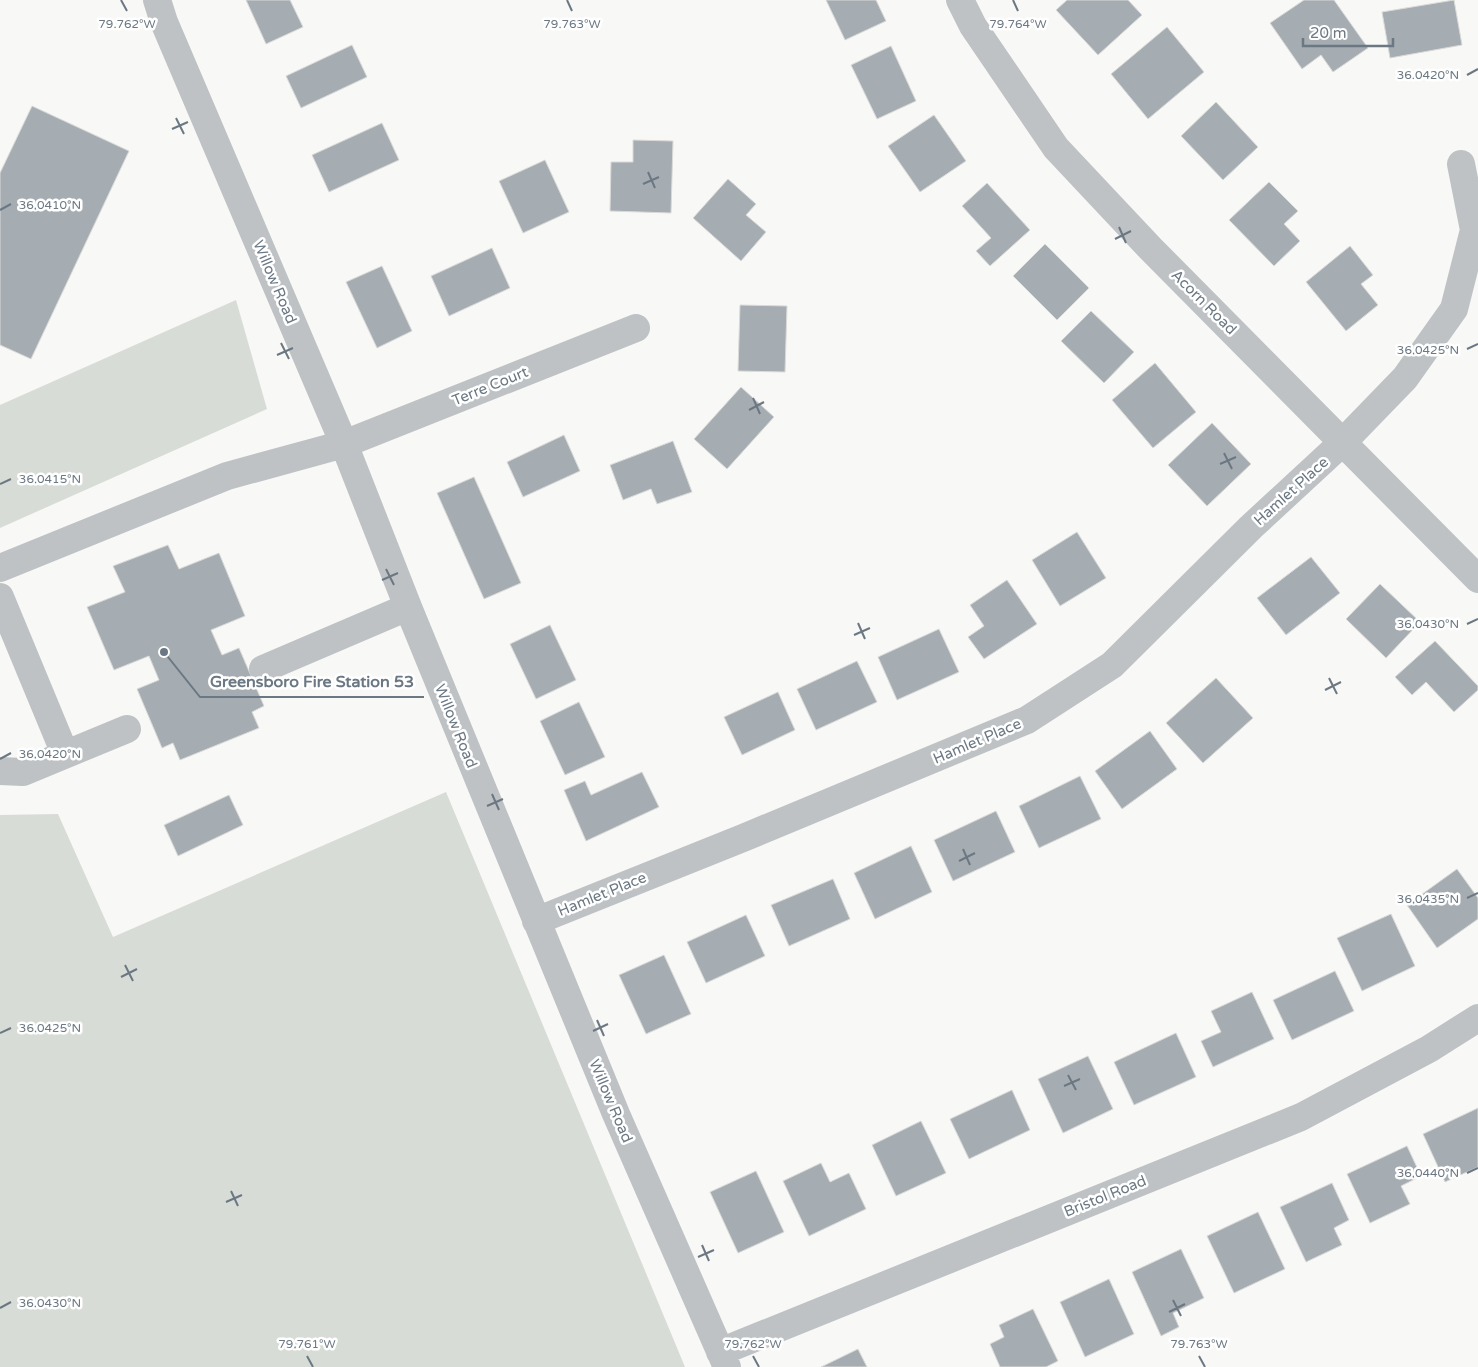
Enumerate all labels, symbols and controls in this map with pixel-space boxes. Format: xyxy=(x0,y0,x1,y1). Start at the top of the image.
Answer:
scale bar xyxy=(1303,15,1393,47)
text: 79.762°W xyxy=(98,17,156,31)
text: 79.763°W xyxy=(543,17,601,31)
text: 79.764°W xyxy=(989,17,1047,31)
text: 20 m xyxy=(1310,24,1347,42)
text: 36.0420°N xyxy=(1397,68,1459,82)
text: 36.0410°N xyxy=(19,198,81,212)
street label: Willow Road xyxy=(249,238,301,326)
street label: Acorn Road xyxy=(1168,266,1240,338)
text: 36.0425°N xyxy=(1397,343,1459,357)
street label: Terre Court xyxy=(449,363,531,409)
street label: Hamlet Place xyxy=(1250,453,1332,529)
text: 36.0415°N xyxy=(19,472,81,486)
text: 36.0430°N xyxy=(1397,617,1459,631)
callout: Greensboro Fire Station 53 xyxy=(200,666,424,697)
text: Greensboro Fire Station 53 xyxy=(210,672,414,692)
street label: Willow Road xyxy=(431,681,481,771)
street label: Hamlet Place xyxy=(930,714,1024,768)
text: 36.0420°N xyxy=(19,747,81,761)
street label: Hamlet Place xyxy=(555,868,649,920)
text: 36.0435°N xyxy=(1397,892,1459,906)
text: 36.0425°N xyxy=(19,1021,81,1035)
street label: Willow Road xyxy=(585,1057,637,1145)
text: 36.0440°N xyxy=(1397,1166,1459,1180)
street label: Bristol Road xyxy=(1061,1171,1149,1221)
text: 36.0430°N xyxy=(19,1296,81,1310)
text: 79.761°W xyxy=(278,1337,336,1351)
text: 79.762°W xyxy=(724,1337,782,1351)
text: 79.763°W xyxy=(1170,1337,1228,1351)

